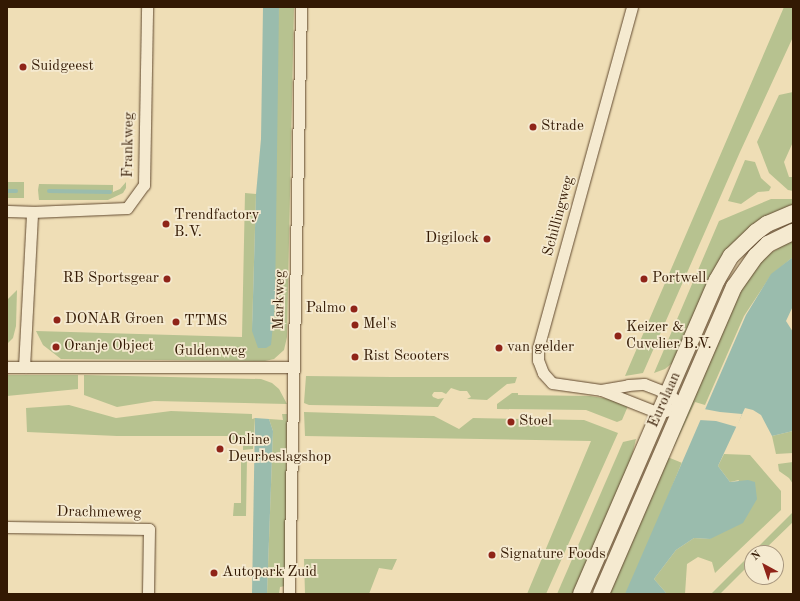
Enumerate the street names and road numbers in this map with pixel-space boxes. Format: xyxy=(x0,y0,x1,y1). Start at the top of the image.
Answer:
street label: Frankweg xyxy=(119,112,139,178)
street label: Schillingweg xyxy=(540,174,578,258)
street label: Markweg xyxy=(270,270,290,330)
street label: Guldenweg xyxy=(174,343,246,361)
street label: Eurolaan xyxy=(645,369,685,431)
street label: Drachmeweg xyxy=(57,503,141,523)

